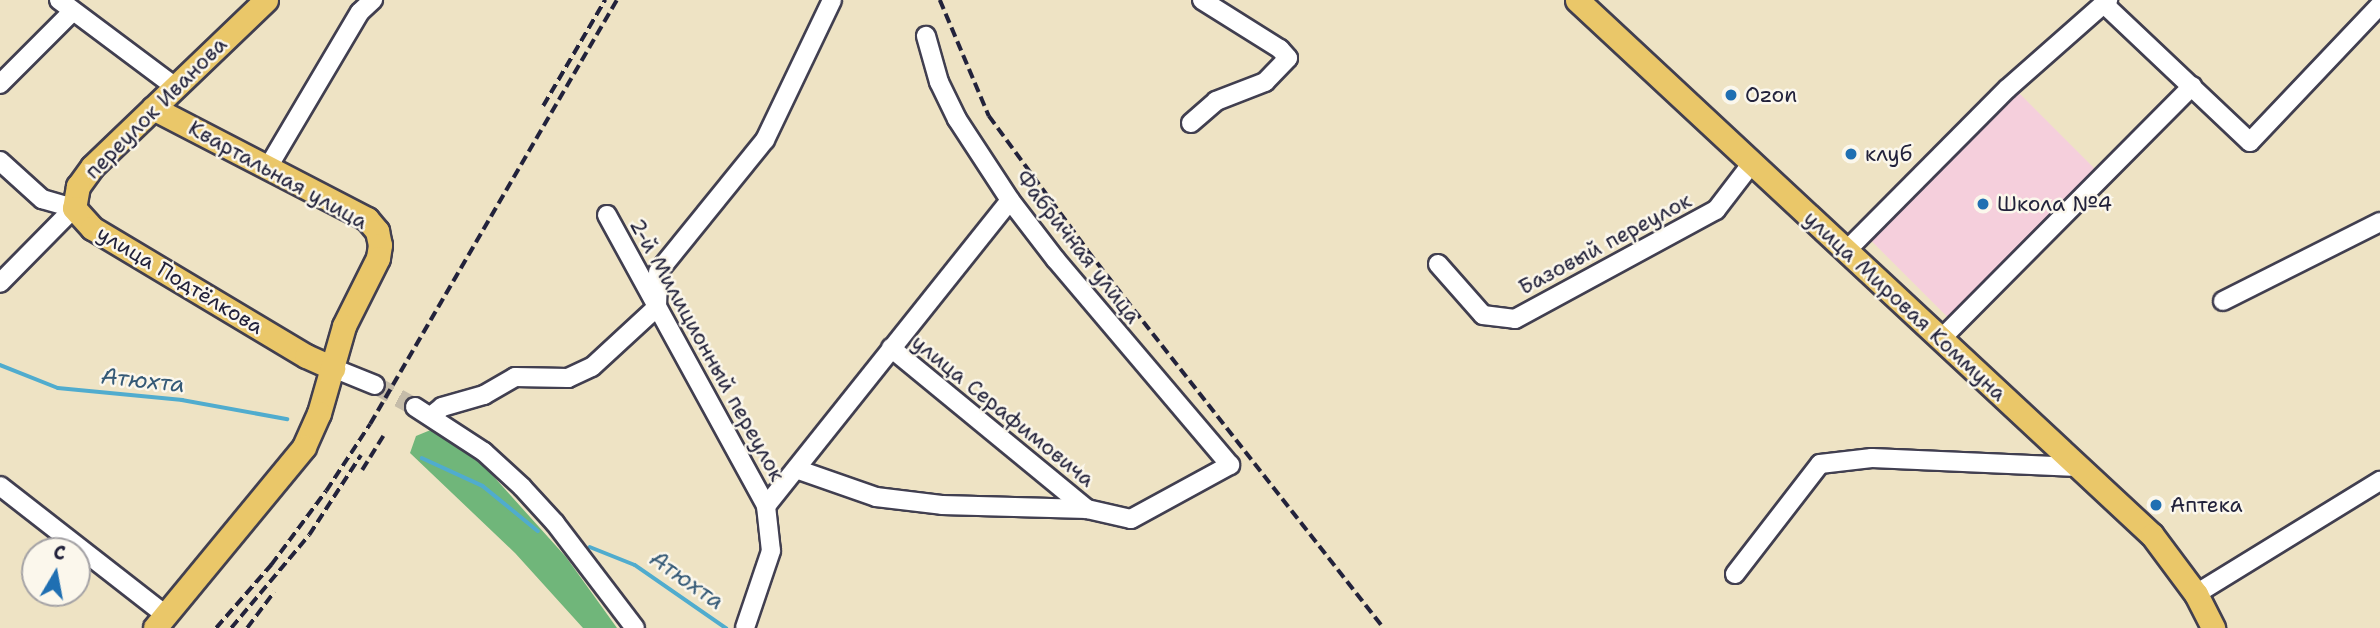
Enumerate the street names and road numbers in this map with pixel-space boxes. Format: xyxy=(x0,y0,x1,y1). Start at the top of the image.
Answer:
street label: переулок Иванова xyxy=(80,32,232,184)
street label: Квартальная улица xyxy=(184,115,372,235)
street label: Фабричная улица xyxy=(1010,165,1146,329)
street label: Базовый переулок xyxy=(1514,188,1696,300)
street label: улица Мировая Коммуна xyxy=(1799,206,2011,406)
street label: 2-й Милиционный переулок xyxy=(624,214,790,486)
street label: улица Подтёлкова xyxy=(92,220,268,340)
street label: улица Серафимовича xyxy=(907,330,1099,492)

